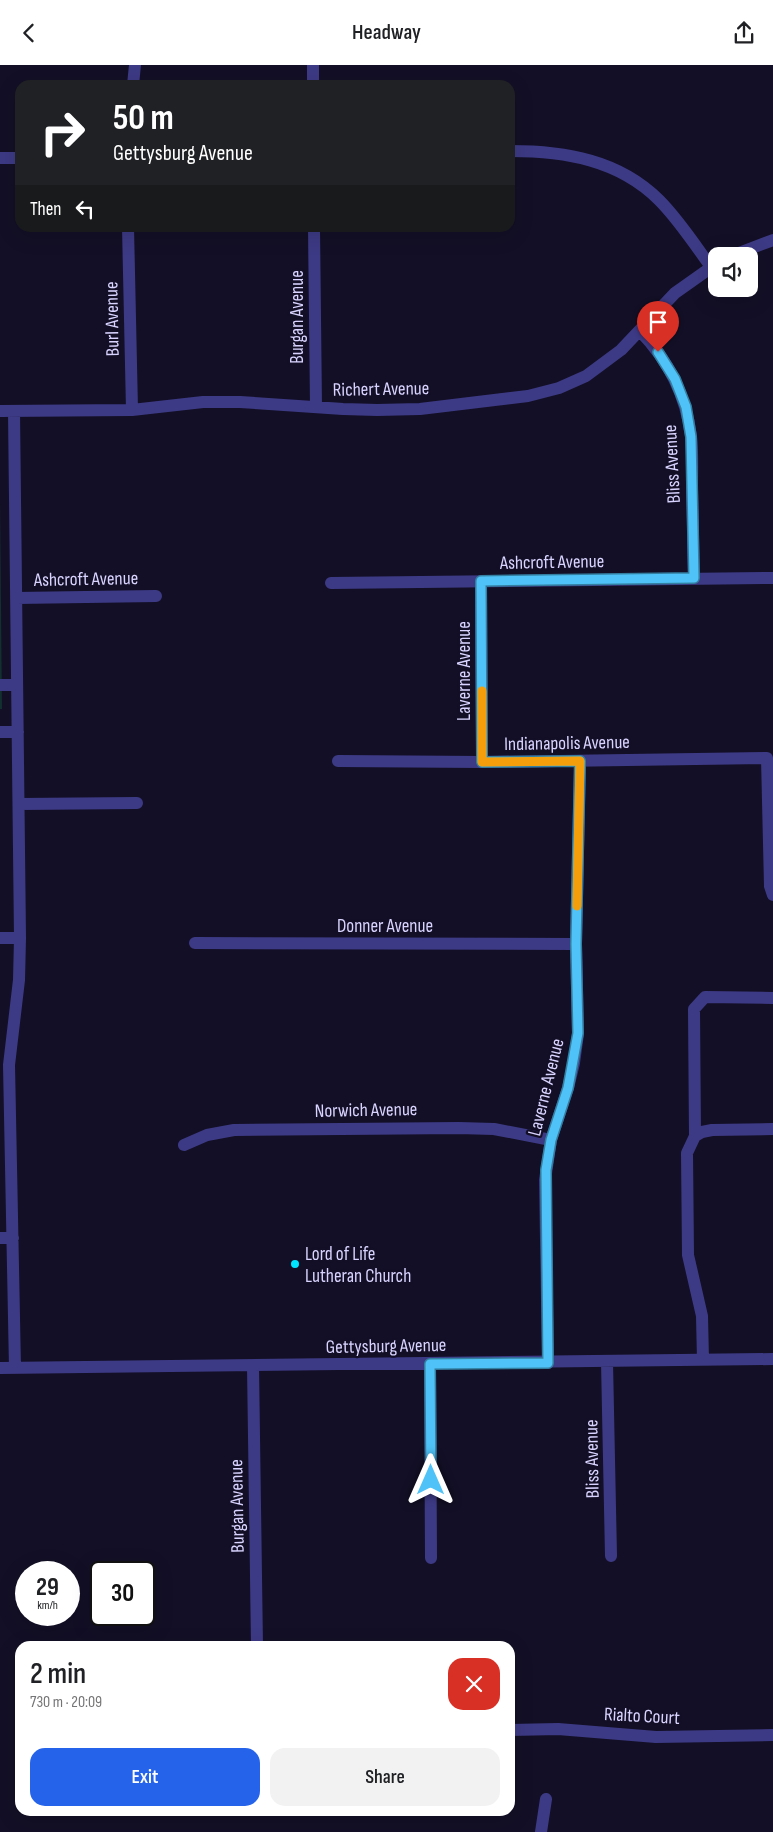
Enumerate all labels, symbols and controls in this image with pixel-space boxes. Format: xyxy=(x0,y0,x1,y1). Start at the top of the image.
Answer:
icon: back xyxy=(15,19,43,47)
text: Headway xyxy=(352,19,421,46)
icon: share xyxy=(730,19,758,47)
text: 50 m xyxy=(113,97,174,140)
icon: right xyxy=(30,100,95,165)
text: Gettysburg Avenue xyxy=(113,140,253,167)
icon: left xyxy=(71,195,99,223)
text: Then xyxy=(30,198,61,221)
map controls xyxy=(708,247,758,297)
button: sound xyxy=(708,247,758,297)
street label: Burgan Avenue xyxy=(286,270,309,364)
street label: Burl Avenue xyxy=(100,281,125,357)
pin xyxy=(637,301,679,352)
icon: arrive xyxy=(644,308,672,336)
street label: Richert Avenue xyxy=(333,377,430,402)
street label: Bliss Avenue xyxy=(659,424,686,504)
street label: Ashcroft Avenue xyxy=(499,550,604,575)
street label: Ashcroft Avenue xyxy=(33,567,138,592)
street label: Laverne Avenue xyxy=(453,621,476,721)
street label: Indianapolis Avenue xyxy=(504,731,630,756)
street label: Donner Avenue xyxy=(337,915,433,938)
street label: Laverne Avenue xyxy=(523,1036,570,1139)
street label: Norwich Avenue xyxy=(314,1098,418,1123)
place label: Lord of Life Lutheran Church xyxy=(305,1243,411,1288)
marker: Lord of Life Lutheran Church xyxy=(289,1258,301,1270)
street label: Gettysburg Avenue xyxy=(325,1334,447,1359)
street label: Bliss Avenue xyxy=(580,1419,605,1499)
position arrow xyxy=(404,1453,456,1505)
street label: Burgan Avenue xyxy=(225,1459,250,1553)
speed limit sign: 30 xyxy=(90,1561,155,1626)
text: 29 xyxy=(36,1572,59,1603)
text: km/h xyxy=(37,1598,58,1613)
text: 2 min xyxy=(30,1656,86,1692)
button: close xyxy=(448,1658,500,1710)
text: 730 m · 20:09 xyxy=(30,1693,102,1712)
street label: Rialto Court xyxy=(603,1703,681,1730)
button: Exit xyxy=(30,1748,260,1806)
button: Share xyxy=(270,1748,500,1806)

